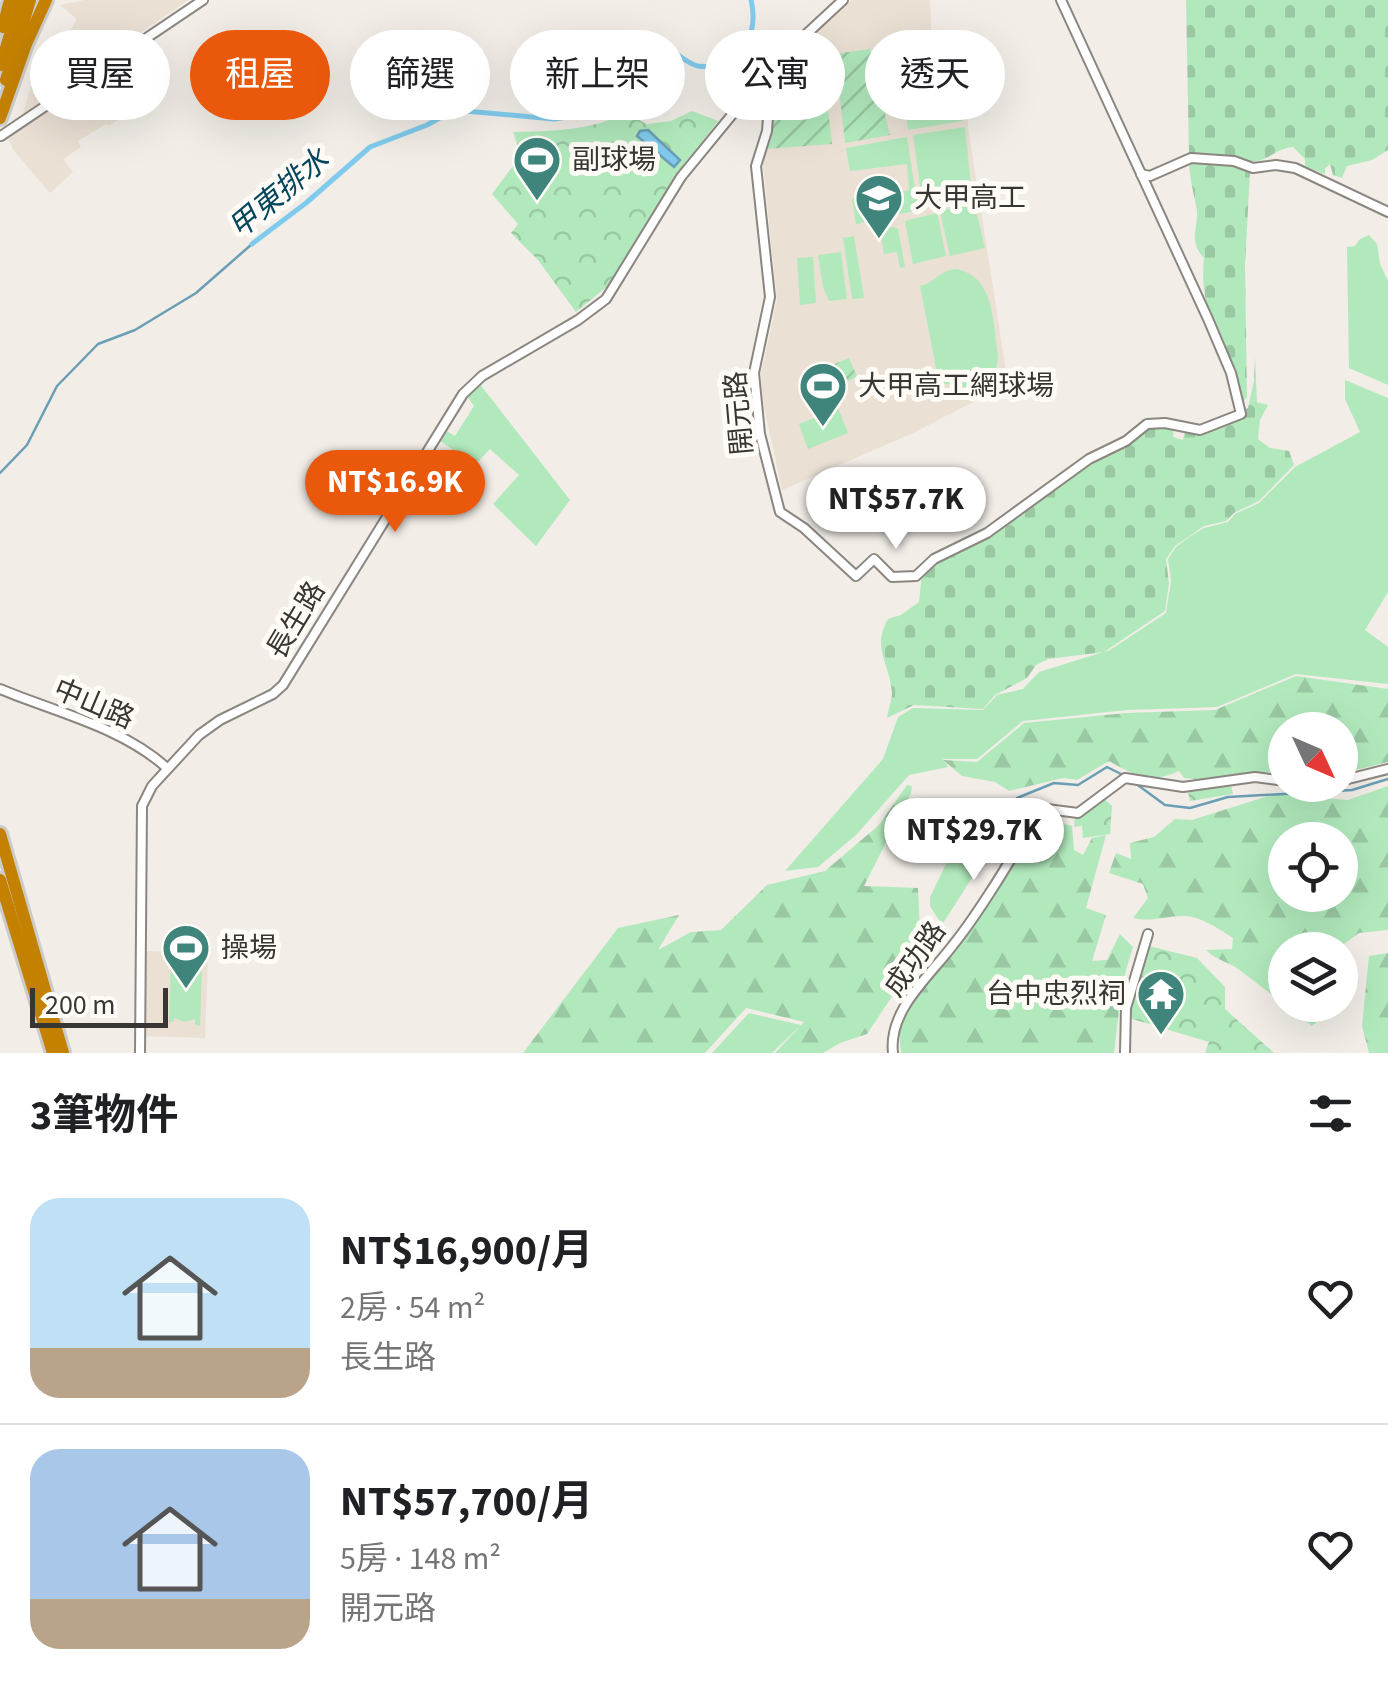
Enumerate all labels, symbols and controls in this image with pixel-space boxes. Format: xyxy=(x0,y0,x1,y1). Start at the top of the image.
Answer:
chip: 買屋 xyxy=(30,30,170,120)
chip: 租屋 xyxy=(190,30,330,120)
chip: 篩選 xyxy=(350,30,490,120)
chip: 新上架 xyxy=(510,30,685,120)
chip: 公寓 xyxy=(705,30,845,120)
chip: 透天 xyxy=(865,30,1005,120)
sports icon: 副球場 xyxy=(511,134,563,202)
water label: 甲東排水 xyxy=(219,138,340,249)
place label: 副球場 xyxy=(572,140,656,180)
school or university icon: 大甲高工 xyxy=(853,172,905,240)
place label: 大甲高工 xyxy=(914,178,1026,218)
sports icon: 大甲高工網球場 xyxy=(797,360,849,428)
place label: 大甲高工網球場 xyxy=(858,366,1054,406)
street label: 開元路 xyxy=(715,369,763,457)
pin: NT$16.9K xyxy=(292,450,498,535)
text: NT$16.9K xyxy=(327,459,463,505)
pin: NT$57.7K xyxy=(793,467,999,552)
text: NT$57.7K xyxy=(828,476,964,522)
street label: 長生路 xyxy=(257,574,335,666)
street label: 中山路 xyxy=(48,669,140,739)
north arrow xyxy=(1268,712,1358,802)
map controls xyxy=(1268,712,1358,1022)
pin: NT$29.7K xyxy=(871,798,1077,883)
text: NT$29.7K xyxy=(906,807,1042,853)
button: locate xyxy=(1268,822,1358,912)
street label: 成功路 xyxy=(875,913,955,1005)
sports icon: 操場 xyxy=(160,922,212,990)
place label: 操場 xyxy=(221,928,277,968)
button: layers xyxy=(1268,932,1358,1022)
temple icon: 台中忠烈祠 xyxy=(1135,968,1187,1036)
place label: 台中忠烈祠 xyxy=(986,974,1126,1014)
scale bar xyxy=(30,983,168,1028)
text: 200 m xyxy=(45,985,116,1025)
text: 3筆物件 xyxy=(30,1086,178,1146)
icon: filters xyxy=(1303,1086,1358,1141)
text: NT$16,900/月 xyxy=(340,1221,593,1281)
icon: home xyxy=(110,1238,230,1358)
icon: heart xyxy=(1303,1271,1358,1326)
text: 2房 · 54 m² xyxy=(340,1285,485,1331)
text: 長生路 xyxy=(340,1335,436,1381)
text: NT$57,700/月 xyxy=(340,1472,593,1532)
icon: home xyxy=(110,1489,230,1609)
icon: heart xyxy=(1303,1522,1358,1577)
text: 5房 · 148 m² xyxy=(340,1536,501,1582)
text: 開元路 xyxy=(340,1586,436,1632)

